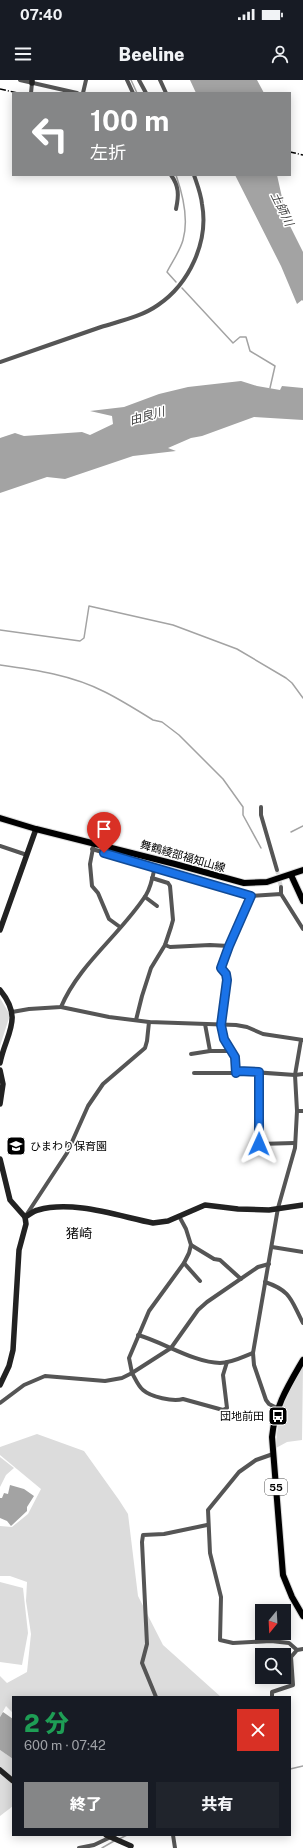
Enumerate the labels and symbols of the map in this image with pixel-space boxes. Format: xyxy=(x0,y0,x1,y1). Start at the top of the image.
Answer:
water label: 土師川 xyxy=(268,190,297,230)
water label: 由良川 xyxy=(128,404,168,427)
pin xyxy=(87,812,121,853)
street label: 舞鶴綾部福知山線 xyxy=(139,838,227,874)
position arrow xyxy=(238,1123,280,1165)
school or university icon: ひまわり保育園 xyxy=(5,1135,27,1157)
place label: ひまわり保育園 xyxy=(30,1140,107,1152)
district label: 猪崎 xyxy=(66,1226,92,1241)
bus stop icon: 団地前田 xyxy=(267,1405,289,1427)
place label: 団地前田 xyxy=(220,1410,264,1422)
road number: 55 xyxy=(265,1479,287,1495)
north arrow xyxy=(255,1604,291,1640)

